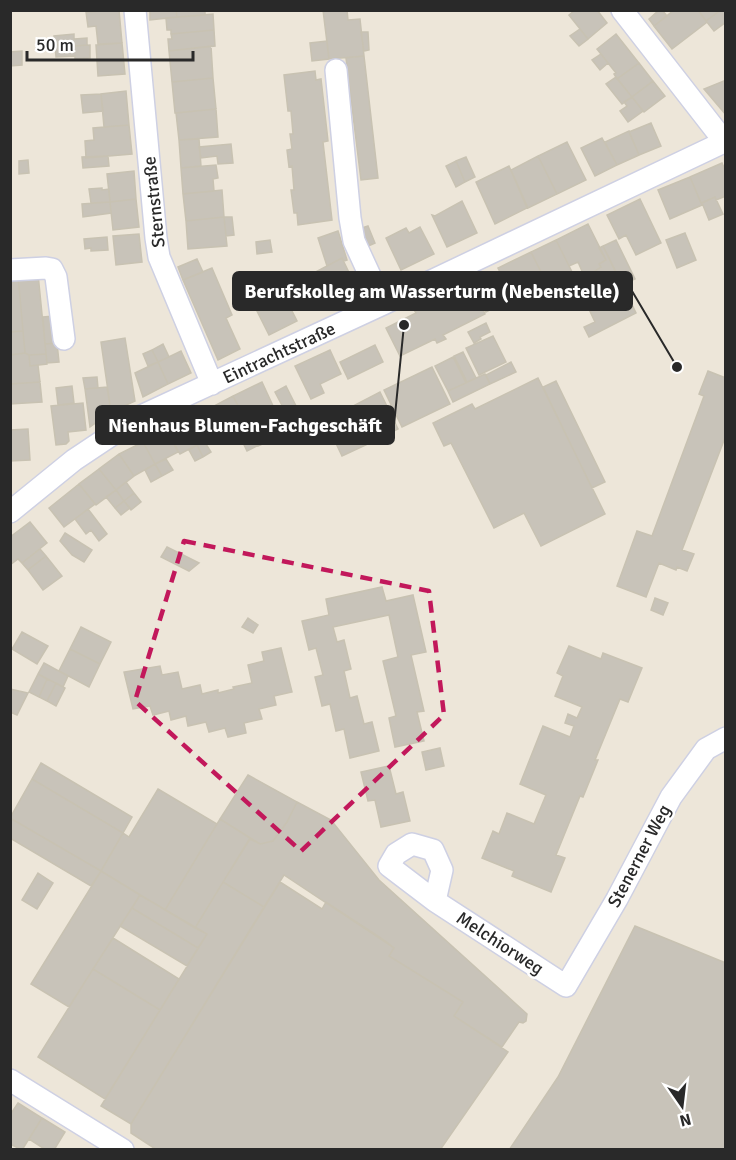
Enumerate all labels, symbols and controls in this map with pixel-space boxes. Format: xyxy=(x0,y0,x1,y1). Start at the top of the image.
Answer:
scale bar xyxy=(27,24,194,62)
text: 50 m xyxy=(36,34,74,56)
street label: Sternstraße xyxy=(138,155,170,249)
callout: Berufskolleg am Wasserturm (Nebenstelle) xyxy=(233,272,632,310)
text: Berufskolleg am Wasserturm (Nebenstelle) xyxy=(244,279,620,304)
street label: Eintrachtstraße xyxy=(219,317,339,389)
callout: Nienhaus Blumen-Fachgeschäft xyxy=(96,406,394,444)
text: Nienhaus Blumen-Fachgeschäft xyxy=(108,413,382,438)
street label: Stenerner Weg xyxy=(603,801,675,911)
street label: Melchiorweg xyxy=(452,907,548,979)
north arrow xyxy=(652,1076,712,1136)
text: N xyxy=(678,1109,693,1131)

